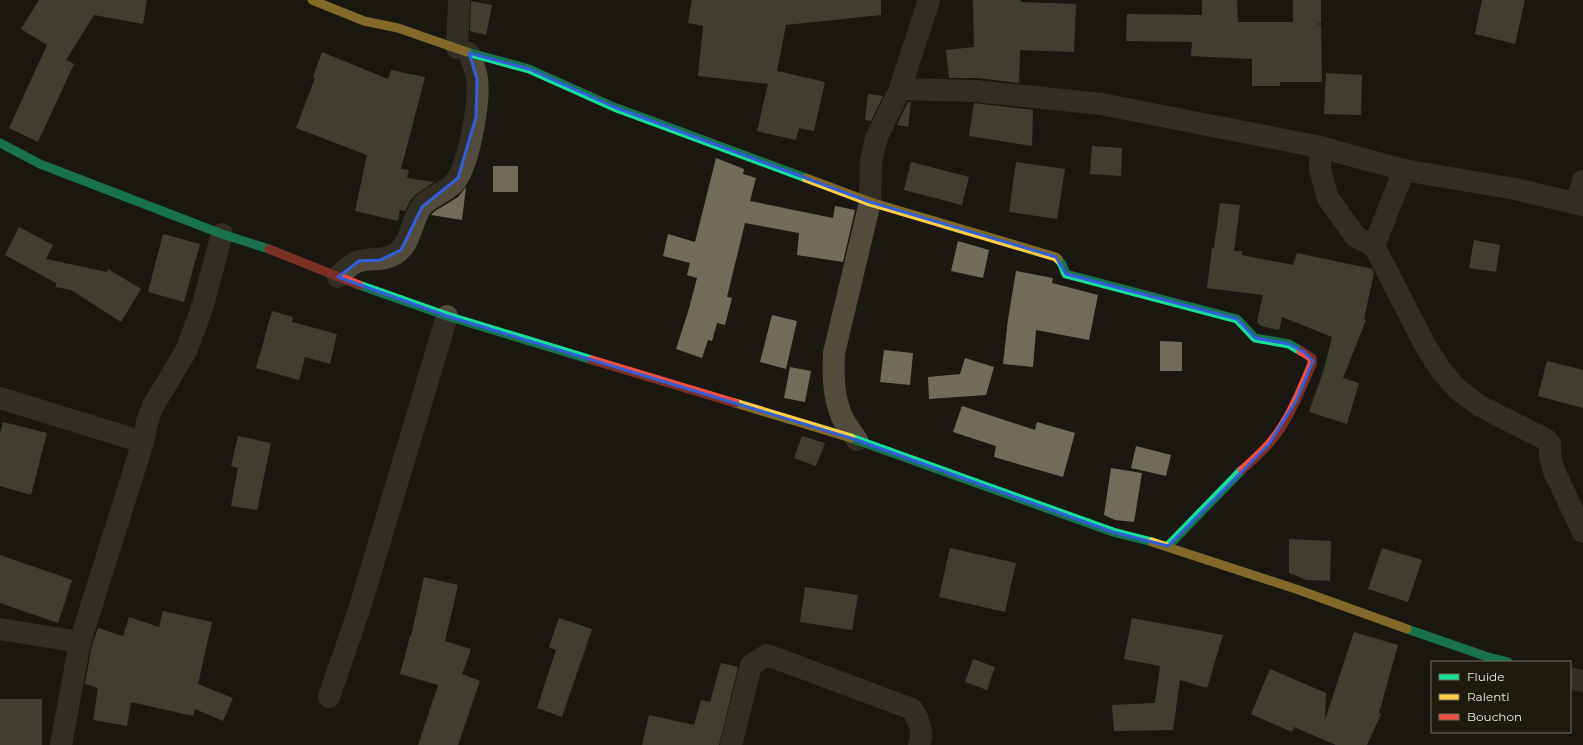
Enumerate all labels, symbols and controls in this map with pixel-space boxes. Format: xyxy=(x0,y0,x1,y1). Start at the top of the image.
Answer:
legend xyxy=(1431,661,1571,733)
text: Fluide xyxy=(1467,669,1505,684)
text: Ralenti xyxy=(1467,689,1509,704)
text: Bouchon xyxy=(1467,709,1522,724)

